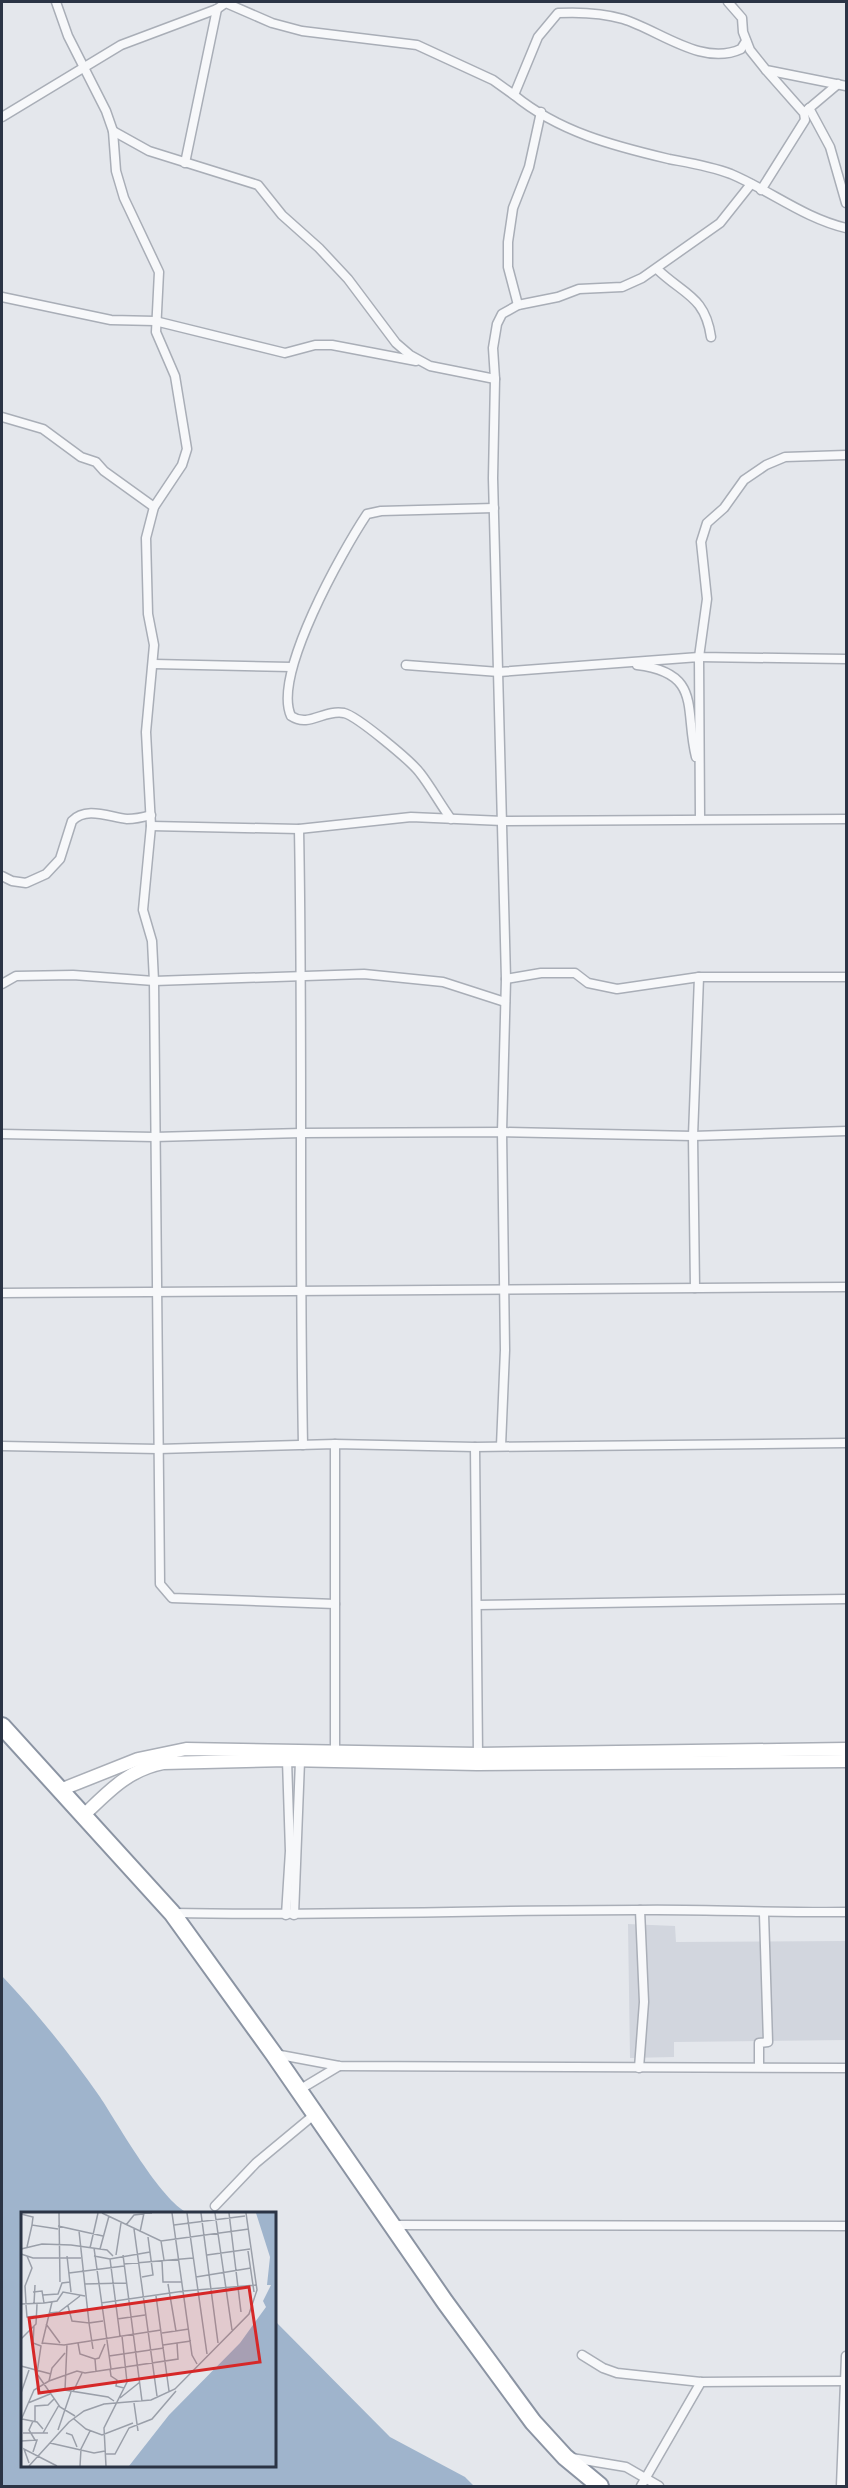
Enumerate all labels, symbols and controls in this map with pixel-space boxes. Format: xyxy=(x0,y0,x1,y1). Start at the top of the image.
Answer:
inset map xyxy=(21,2212,276,2467)

